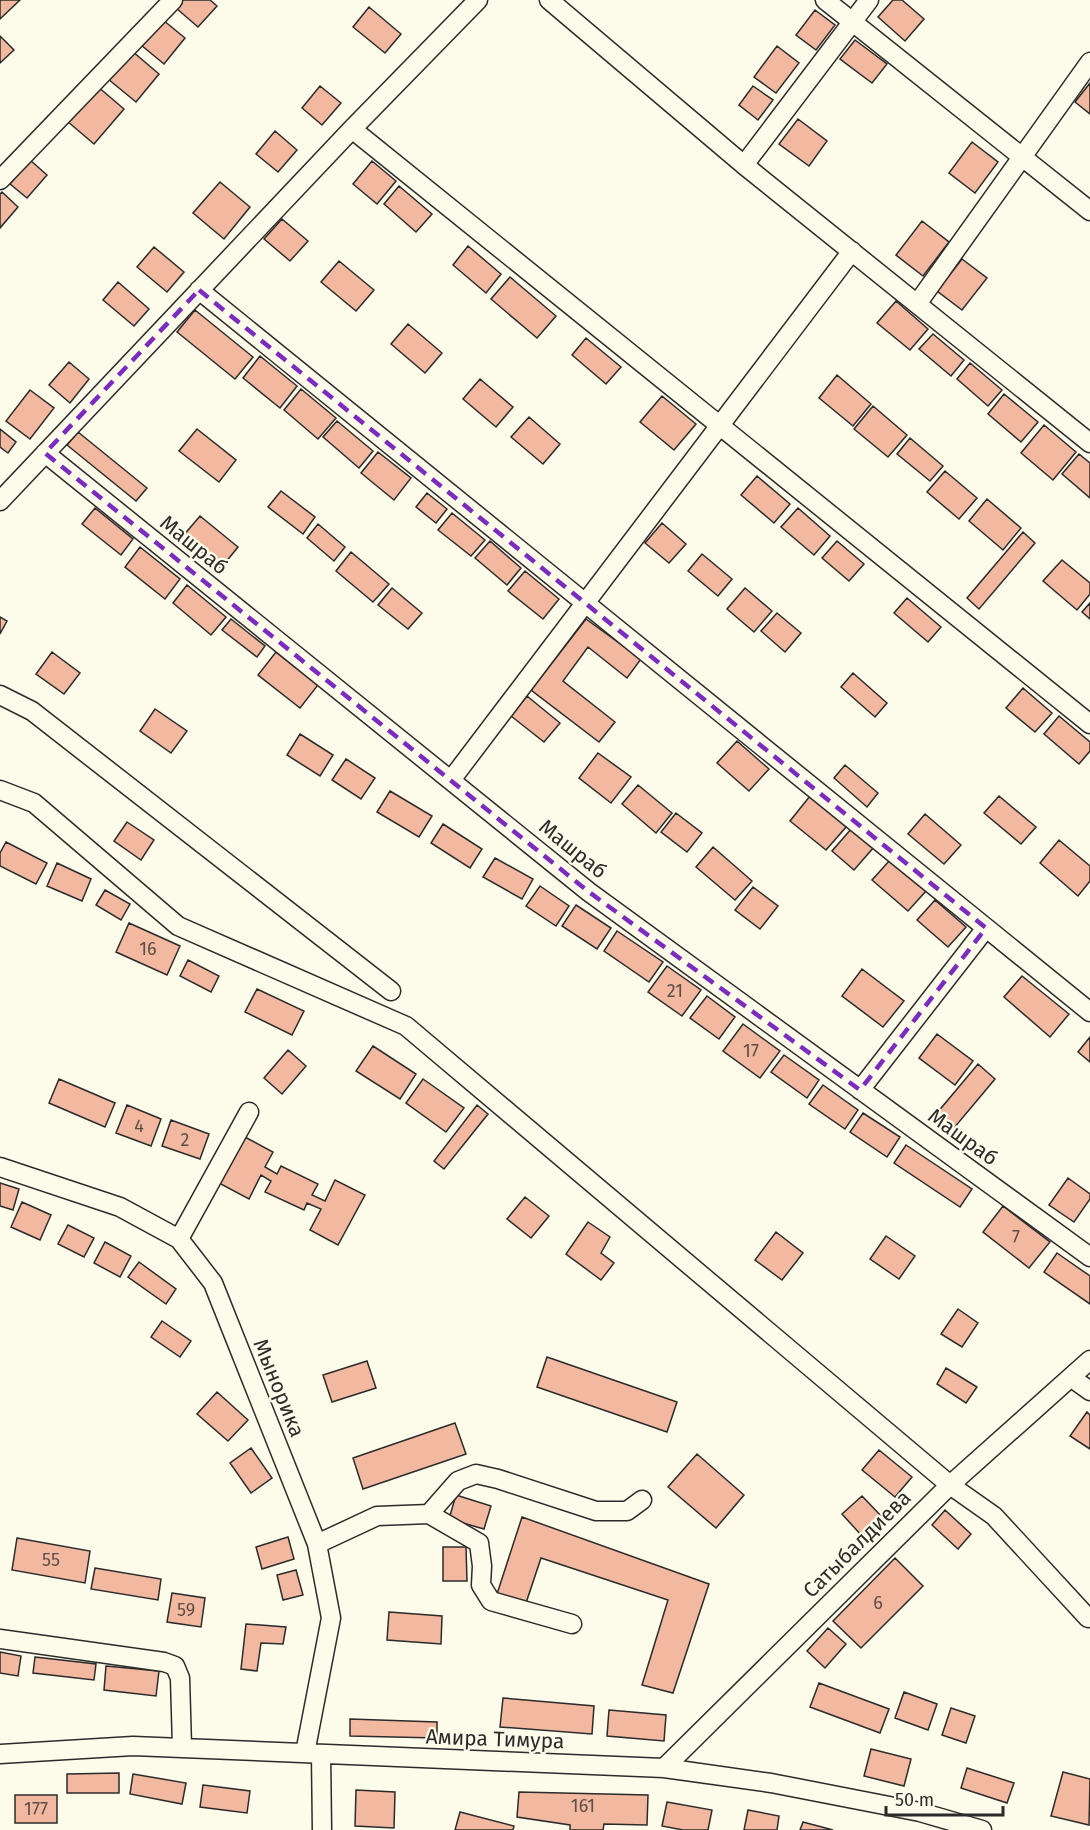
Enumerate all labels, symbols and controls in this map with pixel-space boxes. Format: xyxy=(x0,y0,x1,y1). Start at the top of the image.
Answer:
street label: Машраб xyxy=(155,510,233,580)
street label: Машраб xyxy=(534,814,612,884)
house number: 16 xyxy=(139,938,157,960)
house number: 21 xyxy=(667,980,683,1002)
house number: 17 xyxy=(743,1040,759,1062)
street label: Машраб xyxy=(923,1103,1003,1171)
house number: 4 xyxy=(134,1115,144,1137)
house number: 2 xyxy=(181,1129,190,1151)
house number: 7 xyxy=(1012,1226,1020,1248)
street label: Мынорика xyxy=(248,1335,310,1441)
street label: Сатыбалдиева xyxy=(798,1485,916,1603)
house number: 55 xyxy=(42,1549,60,1571)
house number: 6 xyxy=(873,1592,883,1614)
house number: 59 xyxy=(177,1599,195,1621)
street label: Амира Тимура xyxy=(425,1724,565,1754)
scale bar xyxy=(886,1779,1003,1817)
text: 50 m xyxy=(895,1789,934,1811)
house number: 161 xyxy=(571,1795,595,1817)
house number: 177 xyxy=(24,1798,48,1820)

